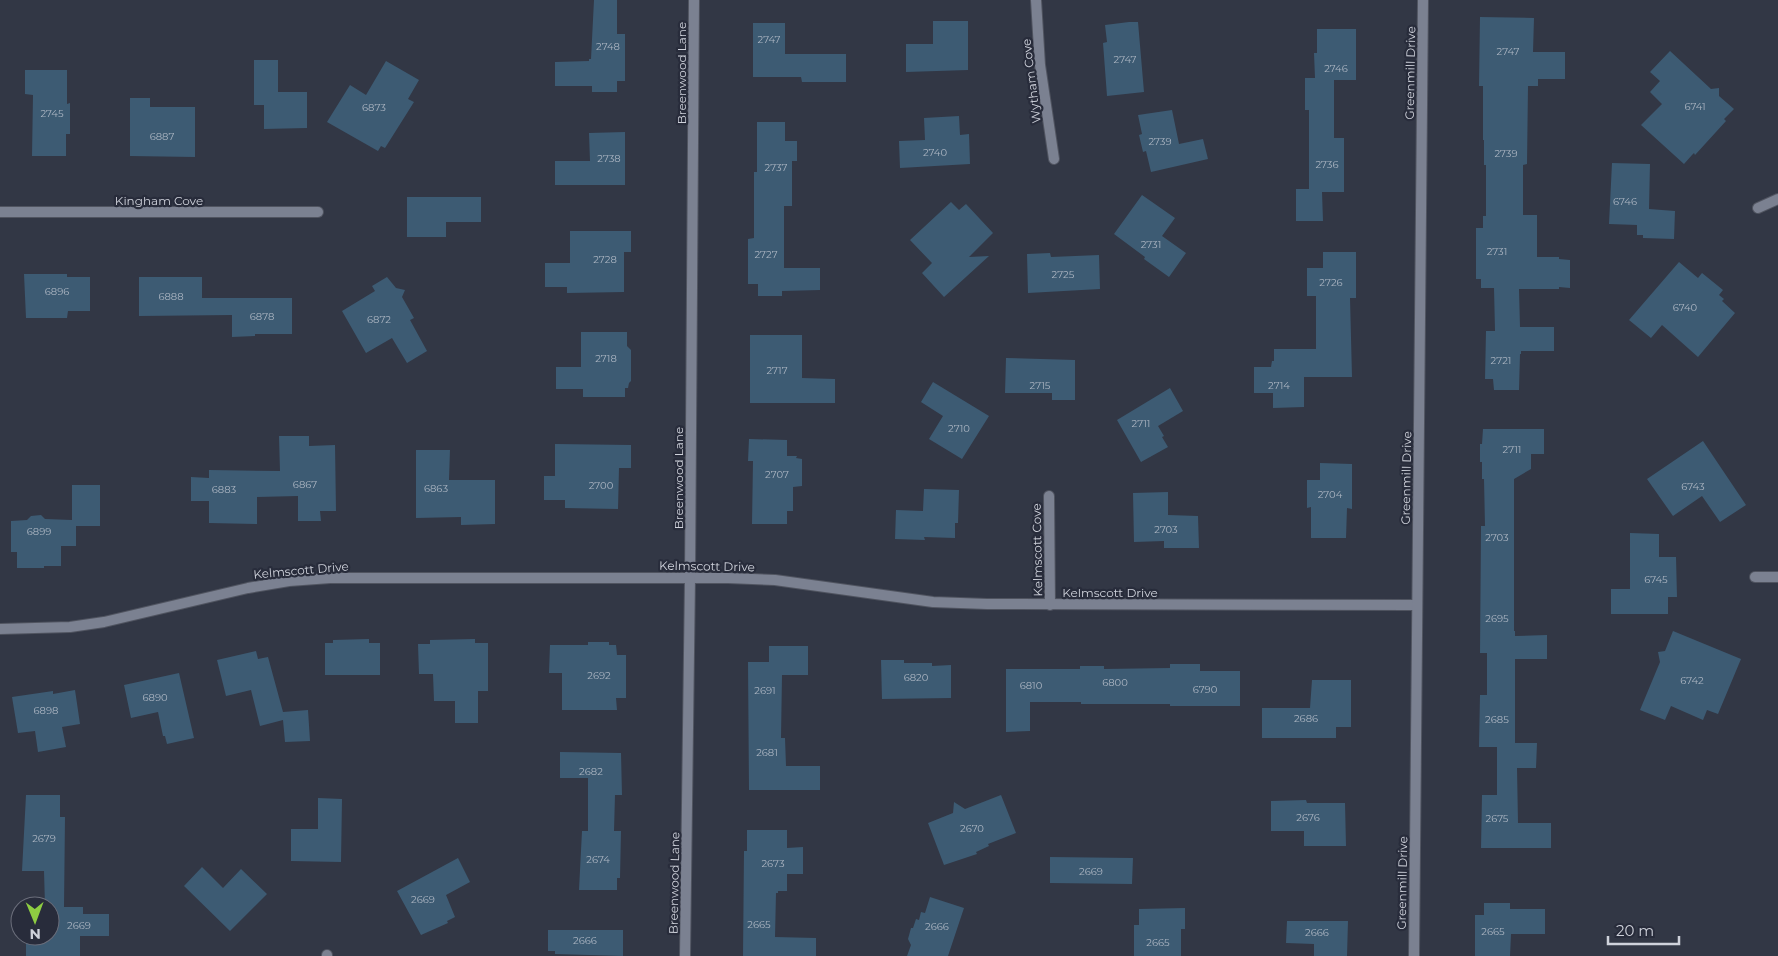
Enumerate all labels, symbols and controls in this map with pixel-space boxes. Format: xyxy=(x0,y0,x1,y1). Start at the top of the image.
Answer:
street label: Breenwood Lane xyxy=(674,22,689,124)
street label: Greenmill Drive xyxy=(1402,26,1418,120)
house number: 2747 xyxy=(758,33,781,46)
street label: Wytham Cove xyxy=(1018,38,1044,124)
house number: 2748 xyxy=(596,40,620,53)
house number: 2747 xyxy=(1497,45,1520,58)
house number: 2747 xyxy=(1114,53,1137,66)
house number: 2746 xyxy=(1324,62,1348,75)
house number: 6741 xyxy=(1684,100,1706,113)
house number: 6873 xyxy=(362,101,386,114)
house number: 2745 xyxy=(40,107,64,120)
house number: 6887 xyxy=(150,130,174,143)
house number: 2739 xyxy=(1148,135,1172,148)
house number: 2740 xyxy=(923,146,947,159)
house number: 2739 xyxy=(1494,147,1518,160)
house number: 2738 xyxy=(597,152,621,165)
house number: 2736 xyxy=(1315,158,1339,171)
house number: 2737 xyxy=(765,161,788,174)
street label: Kingham Cove xyxy=(115,193,203,208)
house number: 6746 xyxy=(1613,195,1637,208)
house number: 2731 xyxy=(1141,238,1161,251)
house number: 2731 xyxy=(1487,245,1507,258)
house number: 2727 xyxy=(754,248,778,261)
house number: 2728 xyxy=(593,253,617,266)
house number: 2725 xyxy=(1052,268,1075,281)
house number: 2726 xyxy=(1319,276,1343,289)
house number: 6896 xyxy=(45,285,69,298)
house number: 6888 xyxy=(158,290,184,303)
house number: 6740 xyxy=(1673,301,1698,314)
house number: 6878 xyxy=(250,310,274,323)
house number: 6872 xyxy=(367,313,391,326)
house number: 2718 xyxy=(595,352,617,365)
house number: 2721 xyxy=(1491,354,1511,367)
house number: 2717 xyxy=(766,364,788,377)
house number: 2715 xyxy=(1030,379,1051,392)
house number: 2714 xyxy=(1268,379,1290,392)
house number: 2711 xyxy=(1132,417,1150,430)
house number: 2710 xyxy=(948,422,970,435)
street label: Breenwood Lane xyxy=(671,427,686,529)
street label: Greenmill Drive xyxy=(1398,431,1414,525)
house number: 2711 xyxy=(1503,443,1521,456)
house number: 2707 xyxy=(765,468,789,481)
house number: 6867 xyxy=(293,478,317,491)
house number: 2700 xyxy=(589,479,614,492)
house number: 6743 xyxy=(1681,480,1705,493)
house number: 6863 xyxy=(424,482,448,495)
house number: 6883 xyxy=(212,483,237,496)
house number: 2704 xyxy=(1318,488,1343,501)
street label: Kelmscott Cove xyxy=(1029,503,1045,597)
house number: 2703 xyxy=(1154,523,1178,536)
house number: 6899 xyxy=(27,525,51,538)
house number: 2703 xyxy=(1485,531,1509,544)
street label: Kelmscott Drive xyxy=(253,558,349,582)
street label: Kelmscott Drive xyxy=(659,558,755,574)
house number: 6745 xyxy=(1644,573,1668,586)
street label: Kelmscott Drive xyxy=(1062,585,1158,600)
house number: 2695 xyxy=(1485,612,1509,625)
house number: 2692 xyxy=(587,669,611,682)
house number: 6820 xyxy=(904,671,929,684)
house number: 6742 xyxy=(1680,674,1704,687)
house number: 6800 xyxy=(1102,676,1128,689)
house number: 6810 xyxy=(1020,679,1043,692)
house number: 6790 xyxy=(1193,683,1218,696)
house number: 2691 xyxy=(754,684,776,697)
house number: 6890 xyxy=(142,691,168,704)
house number: 6898 xyxy=(34,704,58,717)
house number: 2686 xyxy=(1294,712,1318,725)
house number: 2685 xyxy=(1485,713,1509,726)
house number: 2681 xyxy=(756,746,778,759)
house number: 2682 xyxy=(579,765,603,778)
house number: 2676 xyxy=(1296,811,1320,824)
house number: 2675 xyxy=(1485,812,1509,825)
house number: 2670 xyxy=(960,822,984,835)
house number: 2679 xyxy=(32,832,56,845)
street label: Breenwood Lane xyxy=(666,832,682,934)
street label: Greenmill Drive xyxy=(1394,836,1410,930)
house number: 2674 xyxy=(586,853,610,866)
house number: 2673 xyxy=(761,857,785,870)
house number: 2669 xyxy=(1079,865,1103,878)
house number: 2669 xyxy=(411,893,435,906)
north arrow xyxy=(10,896,60,946)
scale bar xyxy=(1608,914,1679,946)
house number: 2665 xyxy=(747,918,771,931)
house number: 2669 xyxy=(67,919,91,932)
house number: 2666 xyxy=(925,920,949,933)
text: 20 m xyxy=(1616,921,1654,940)
text: N xyxy=(29,925,41,943)
house number: 2665 xyxy=(1481,925,1505,938)
house number: 2666 xyxy=(1305,926,1329,939)
house number: 2666 xyxy=(573,934,597,947)
house number: 2665 xyxy=(1146,936,1170,949)

